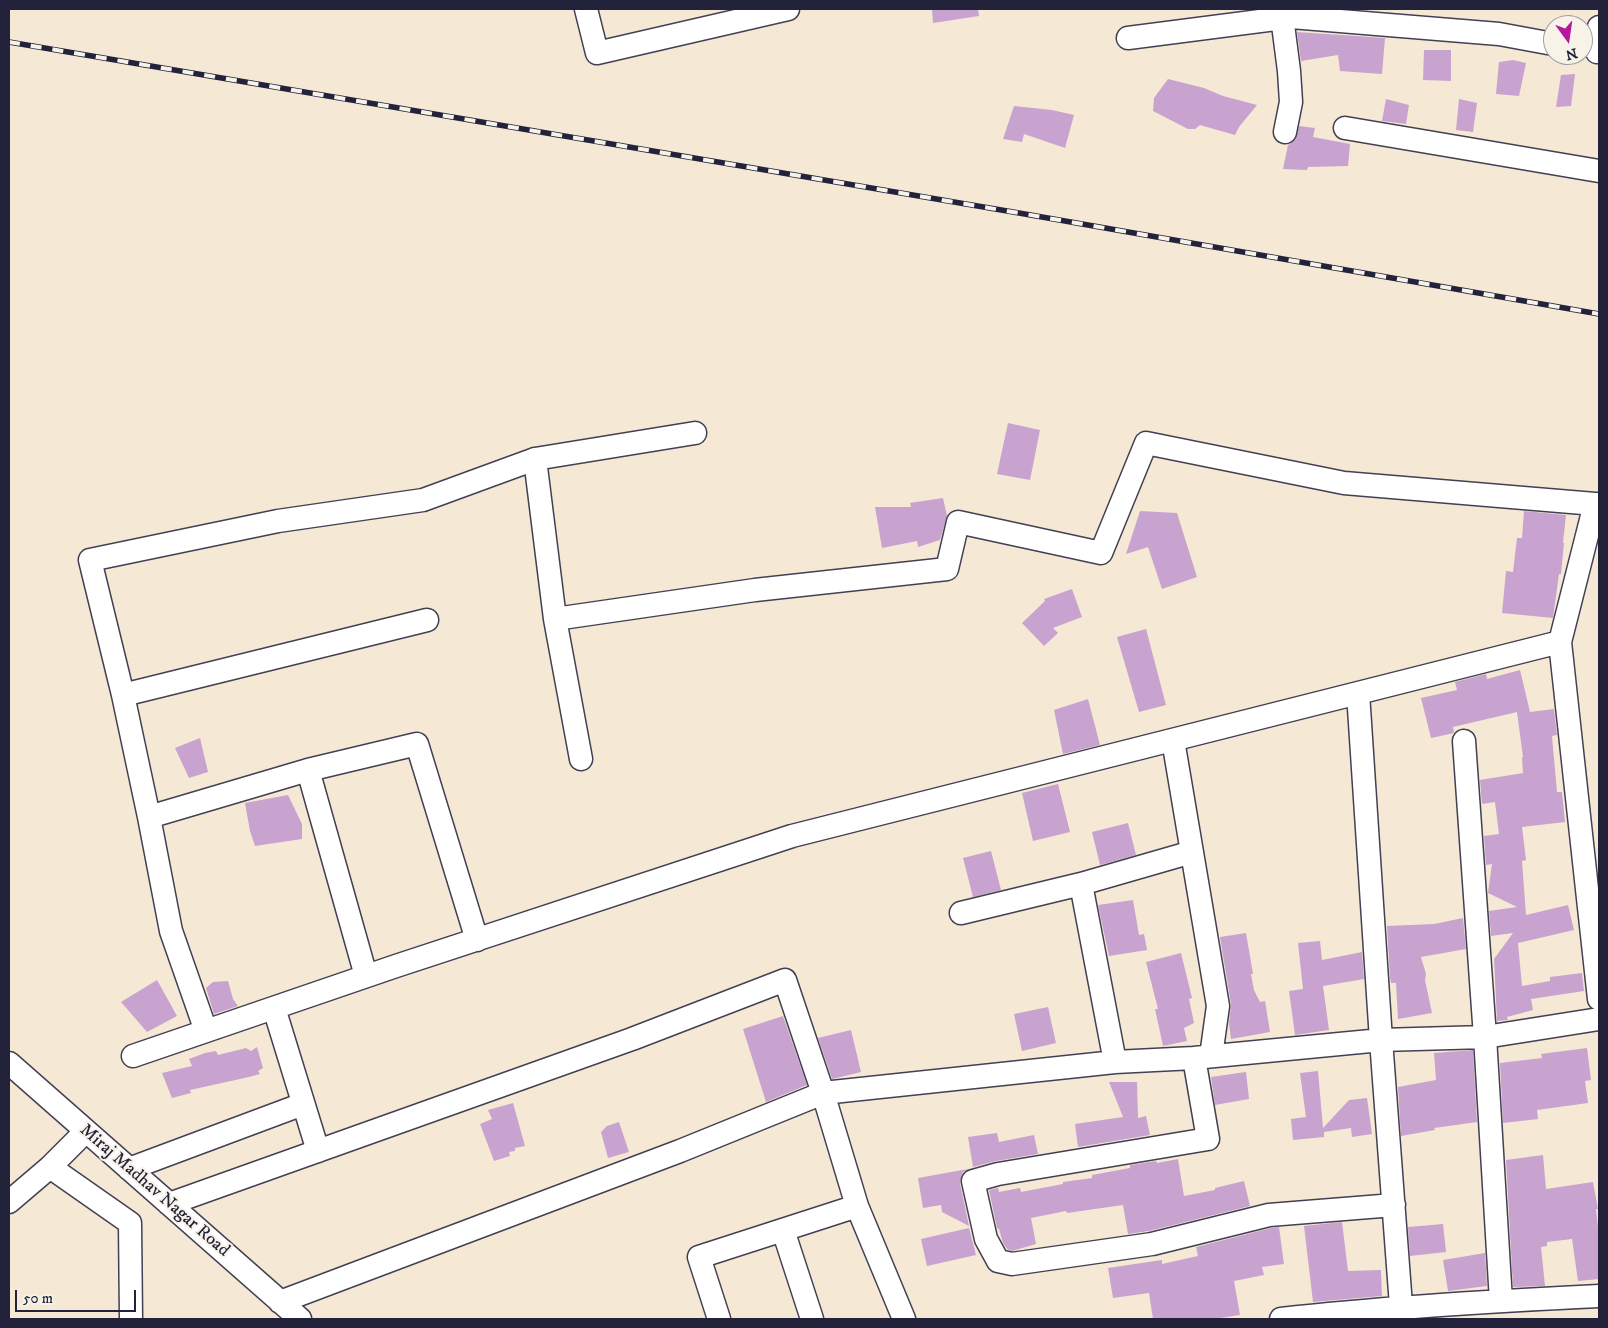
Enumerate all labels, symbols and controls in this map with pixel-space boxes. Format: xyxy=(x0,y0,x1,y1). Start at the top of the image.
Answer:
north arrow xyxy=(1543,15,1593,65)
text: N xyxy=(1564,43,1579,64)
street label: Miraj Madhav Nagar Road xyxy=(75,1120,233,1262)
scale bar xyxy=(18,1280,139,1312)
text: 50 m xyxy=(23,1289,53,1308)

